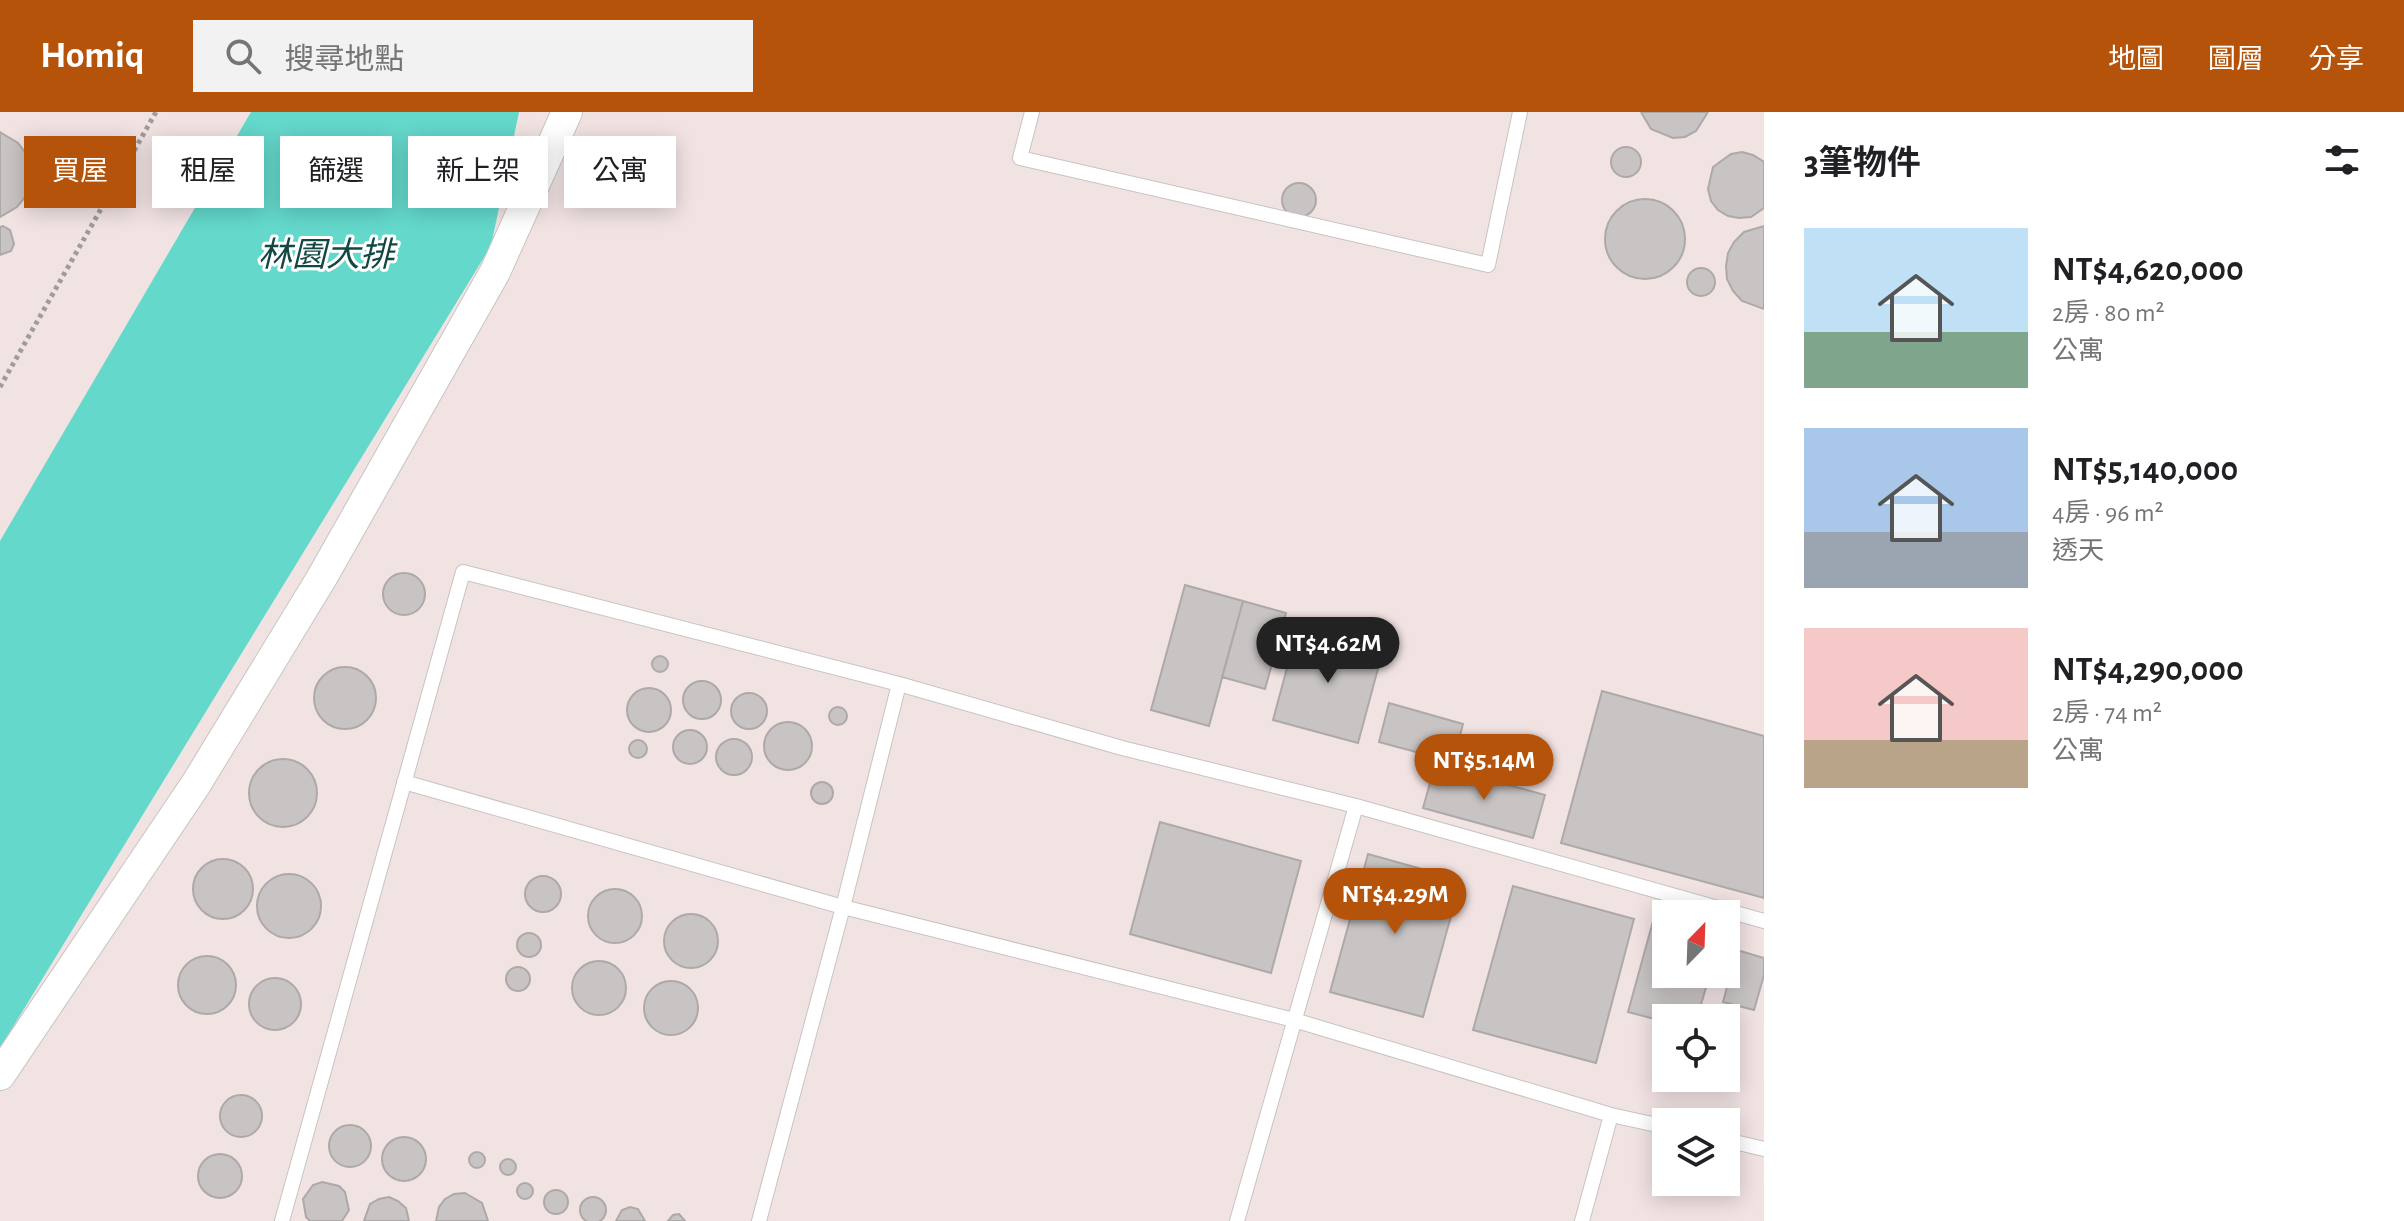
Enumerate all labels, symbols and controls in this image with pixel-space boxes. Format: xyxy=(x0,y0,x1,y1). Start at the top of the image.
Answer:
search box xyxy=(193,20,753,92)
icon: search xyxy=(221,34,265,78)
text: Homiq xyxy=(40,37,145,75)
text: 搜尋地點 xyxy=(285,45,405,75)
text: 地圖 xyxy=(2108,46,2164,74)
text: 圖層 xyxy=(2208,46,2264,74)
text: 分享 xyxy=(2308,46,2364,74)
chip: 買屋 xyxy=(24,136,136,208)
chip: 租屋 xyxy=(152,136,264,208)
chip: 篩選 xyxy=(280,136,392,208)
chip: 新上架 xyxy=(408,136,548,208)
chip: 公寓 xyxy=(564,136,676,208)
icon: filters xyxy=(2320,138,2364,182)
text: 3筆物件 xyxy=(1804,147,1921,181)
water label: 林園大排 xyxy=(258,237,398,273)
text: NT$4,620,000 xyxy=(2052,253,2244,287)
icon: home xyxy=(1868,260,1964,356)
text: 2房 · 80 m² xyxy=(2052,300,2165,326)
text: 公寓 xyxy=(2052,338,2104,364)
text: NT$5,140,000 xyxy=(2052,453,2238,487)
icon: home xyxy=(1868,460,1964,556)
text: 4房 · 96 m² xyxy=(2052,500,2164,526)
text: 透天 xyxy=(2052,538,2104,564)
pin: NT$4.62M xyxy=(1245,617,1411,685)
text: NT$4.62M xyxy=(1274,630,1382,656)
text: NT$4,290,000 xyxy=(2052,653,2244,687)
icon: home xyxy=(1868,660,1964,756)
text: 2房 · 74 m² xyxy=(2052,700,2162,726)
pin: NT$5.14M xyxy=(1401,734,1567,802)
text: 公寓 xyxy=(2052,738,2104,764)
text: NT$5.14M xyxy=(1432,747,1536,773)
pin: NT$4.29M xyxy=(1312,868,1478,936)
text: NT$4.29M xyxy=(1341,881,1449,907)
north arrow xyxy=(1652,900,1740,988)
map controls xyxy=(1652,900,1740,1196)
button: locate xyxy=(1652,1004,1740,1092)
button: layers xyxy=(1652,1108,1740,1196)

